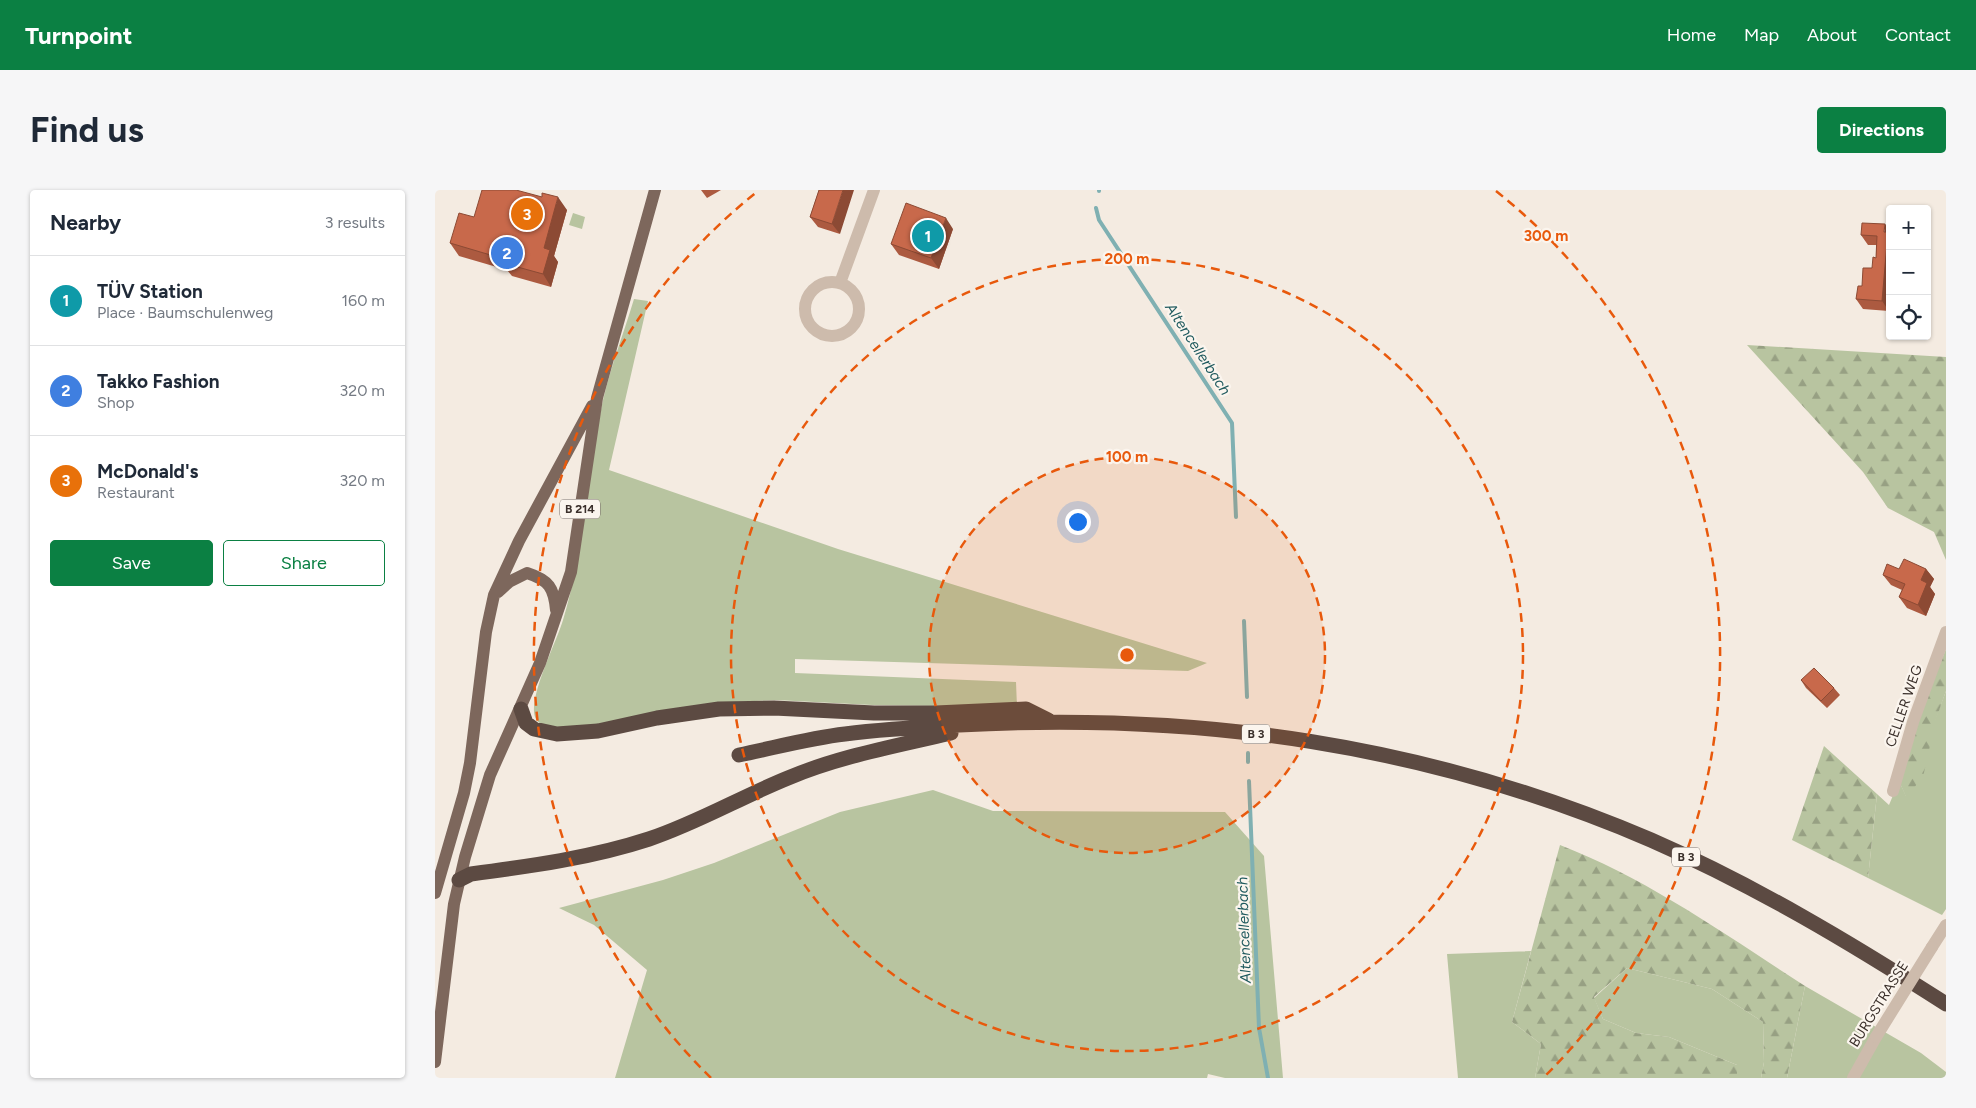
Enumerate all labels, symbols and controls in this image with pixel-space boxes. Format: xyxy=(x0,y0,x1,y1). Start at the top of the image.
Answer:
text: Turnpoint xyxy=(25,21,132,50)
text: Home xyxy=(1667,24,1716,46)
text: Map xyxy=(1744,24,1779,46)
text: About xyxy=(1807,24,1857,46)
text: Contact xyxy=(1885,24,1951,46)
button: Directions xyxy=(1817,107,1946,153)
text: Find us xyxy=(30,109,144,151)
pin: 3 xyxy=(511,195,543,233)
map controls xyxy=(1886,205,1931,340)
button: + xyxy=(1886,205,1931,250)
text: Nearby xyxy=(50,210,121,235)
text: 3 results xyxy=(325,213,385,232)
pin: 1 xyxy=(912,217,944,255)
text: 300 m xyxy=(1524,227,1568,245)
pin: 2 xyxy=(491,234,523,272)
text: 200 m xyxy=(1105,250,1149,268)
button: − xyxy=(1886,250,1931,295)
text: TÜV Station xyxy=(97,280,203,303)
text: 1 xyxy=(63,291,69,310)
text: 160 m xyxy=(342,291,385,310)
button: locate xyxy=(1886,295,1931,340)
water label: Altencellerbach xyxy=(1161,299,1235,399)
text: Place · Baumschulenweg xyxy=(97,303,273,322)
text: Takko Fashion xyxy=(97,370,219,393)
text: 2 xyxy=(61,381,71,400)
text: 320 m xyxy=(340,381,385,400)
text: Shop xyxy=(97,393,135,412)
text: 100 m xyxy=(1106,448,1148,466)
text: McDonald's xyxy=(97,460,198,483)
text: 3 xyxy=(62,471,70,490)
text: 320 m xyxy=(340,471,385,490)
text: Restaurant xyxy=(97,483,175,502)
road number: B 214 xyxy=(560,500,600,518)
your location xyxy=(1065,509,1091,535)
button: Save xyxy=(50,540,213,586)
button: Share xyxy=(223,540,385,586)
centre of rings xyxy=(1118,646,1136,664)
street label: CELLER WEG xyxy=(1882,662,1926,749)
road number: B 3 xyxy=(1242,724,1270,744)
road number: B 3 xyxy=(1672,848,1700,866)
water label: Altencellerbach xyxy=(1233,877,1255,984)
street label: BURGSTRASSE xyxy=(1846,958,1912,1050)

